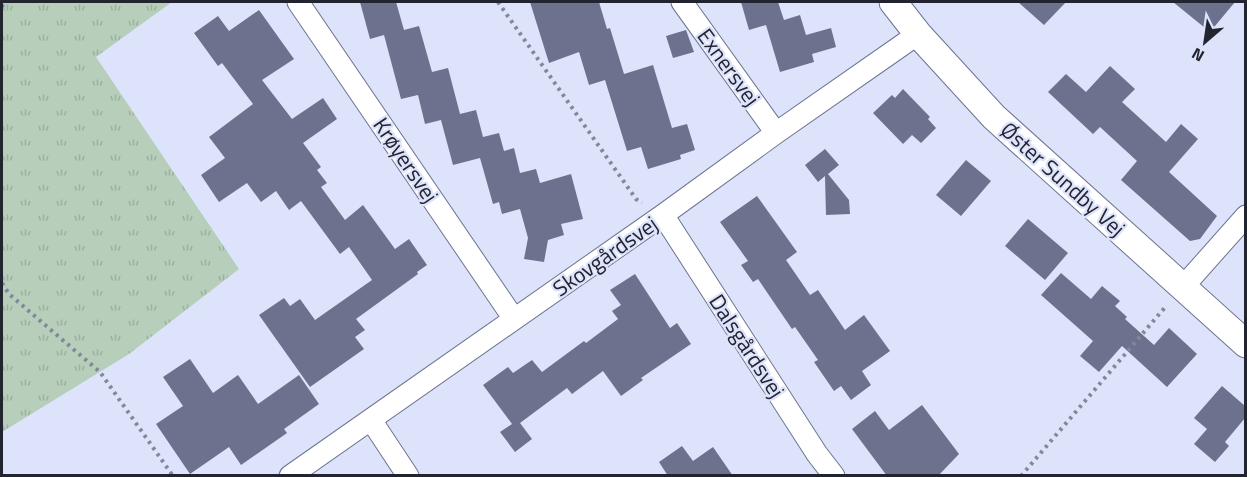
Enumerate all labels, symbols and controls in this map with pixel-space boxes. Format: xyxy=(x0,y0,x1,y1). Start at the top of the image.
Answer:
north arrow xyxy=(1175,12,1235,72)
street label: Exnersvej xyxy=(689,21,769,113)
text: N xyxy=(1187,42,1208,68)
street label: Krøyersvej xyxy=(365,110,447,210)
street label: Øster Sundby Vej xyxy=(993,114,1133,244)
street label: Skovgårdsvej xyxy=(545,207,665,305)
street label: Dalsgårdsvej xyxy=(701,287,793,405)

